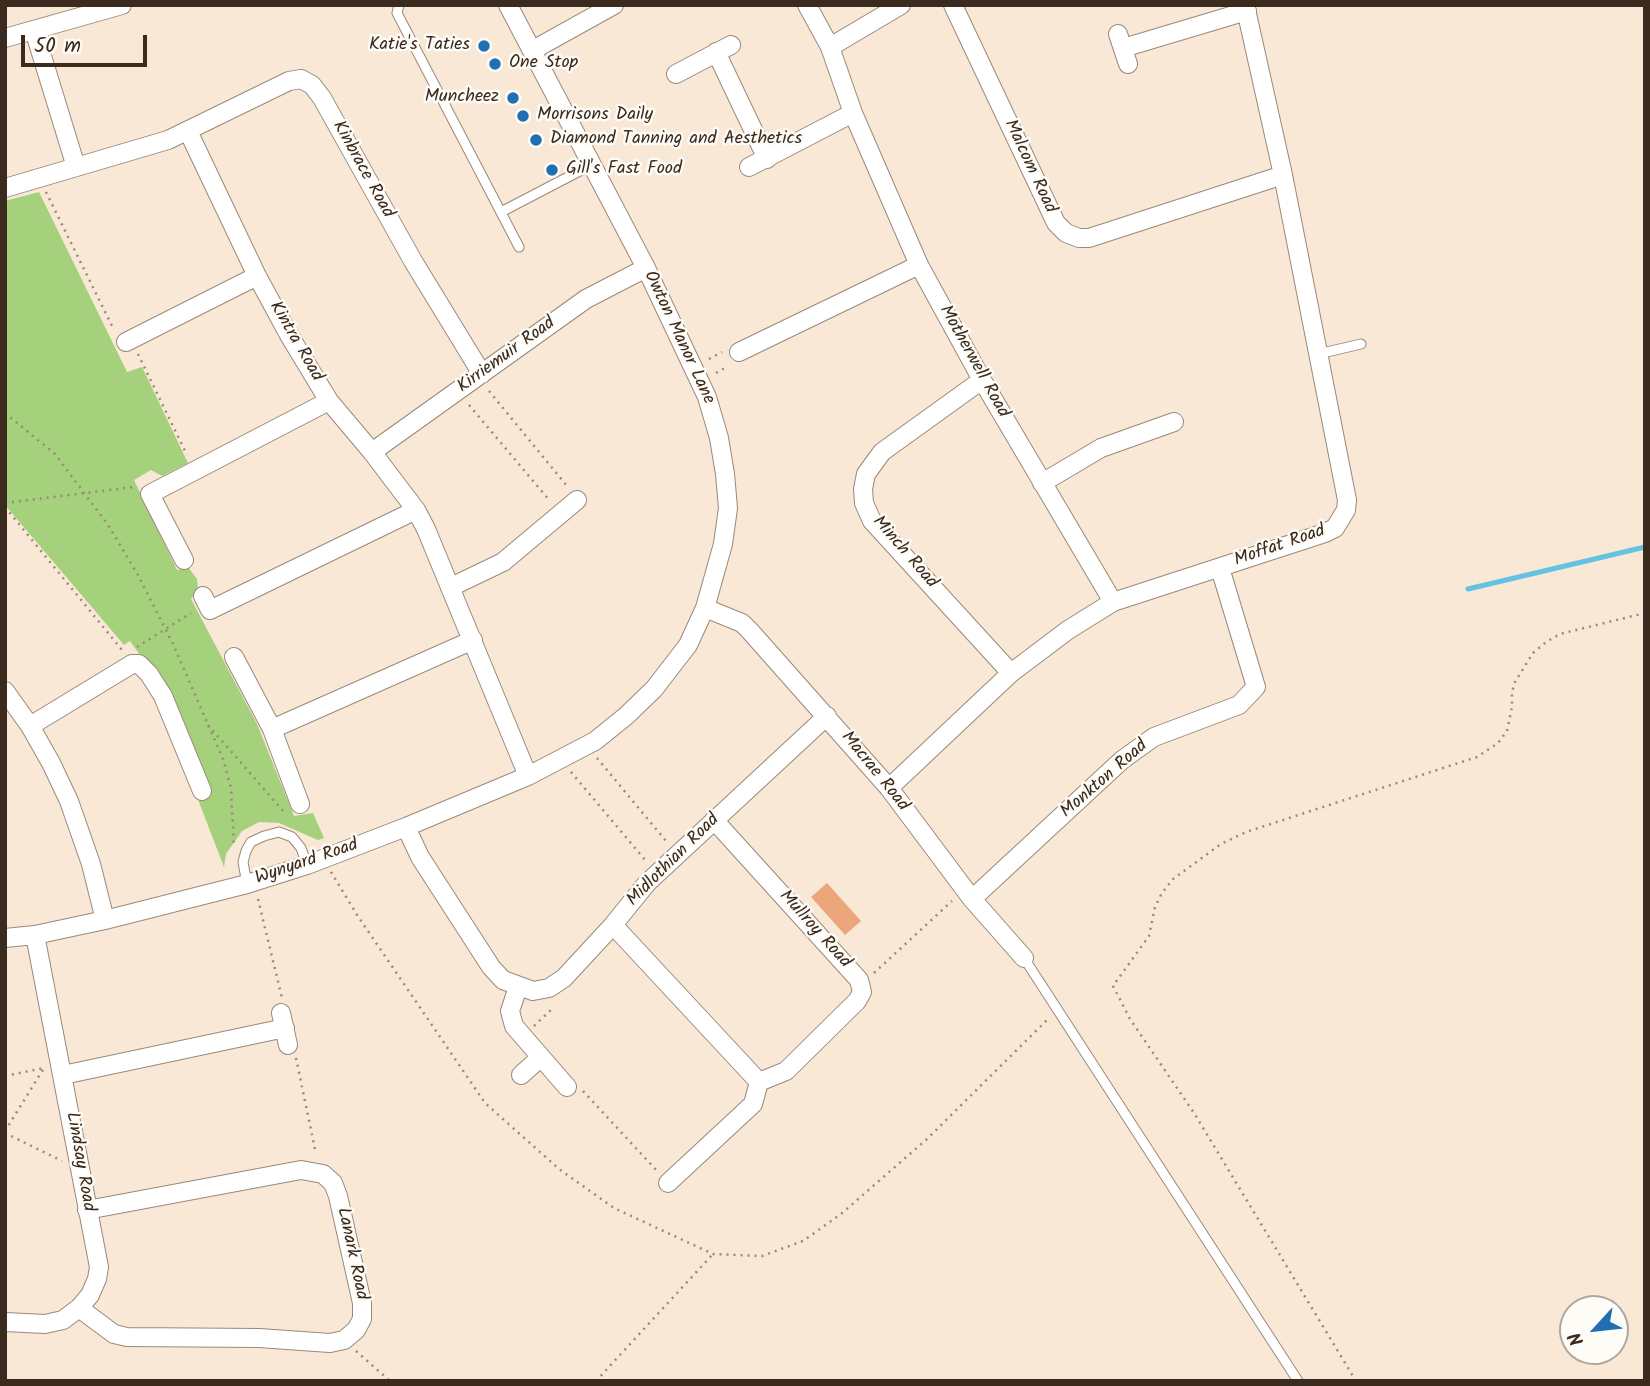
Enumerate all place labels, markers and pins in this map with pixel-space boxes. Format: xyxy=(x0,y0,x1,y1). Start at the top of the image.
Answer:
place label: Katie's Taties xyxy=(369,35,470,57)
marker: Katie's Taties xyxy=(476,38,492,54)
place label: One Stop xyxy=(509,53,578,75)
marker: One Stop xyxy=(487,56,503,72)
place label: Muncheez xyxy=(425,87,499,109)
marker: Muncheez xyxy=(505,90,521,106)
place label: Morrisons Daily xyxy=(537,105,653,127)
marker: Morrisons Daily xyxy=(515,108,531,124)
place label: Diamond Tanning and Aesthetics xyxy=(550,129,802,151)
marker: Diamond Tanning and Aesthetics xyxy=(528,132,544,148)
place label: Gill's Fast Food xyxy=(566,159,682,181)
marker: Gill's Fast Food xyxy=(544,162,560,178)

